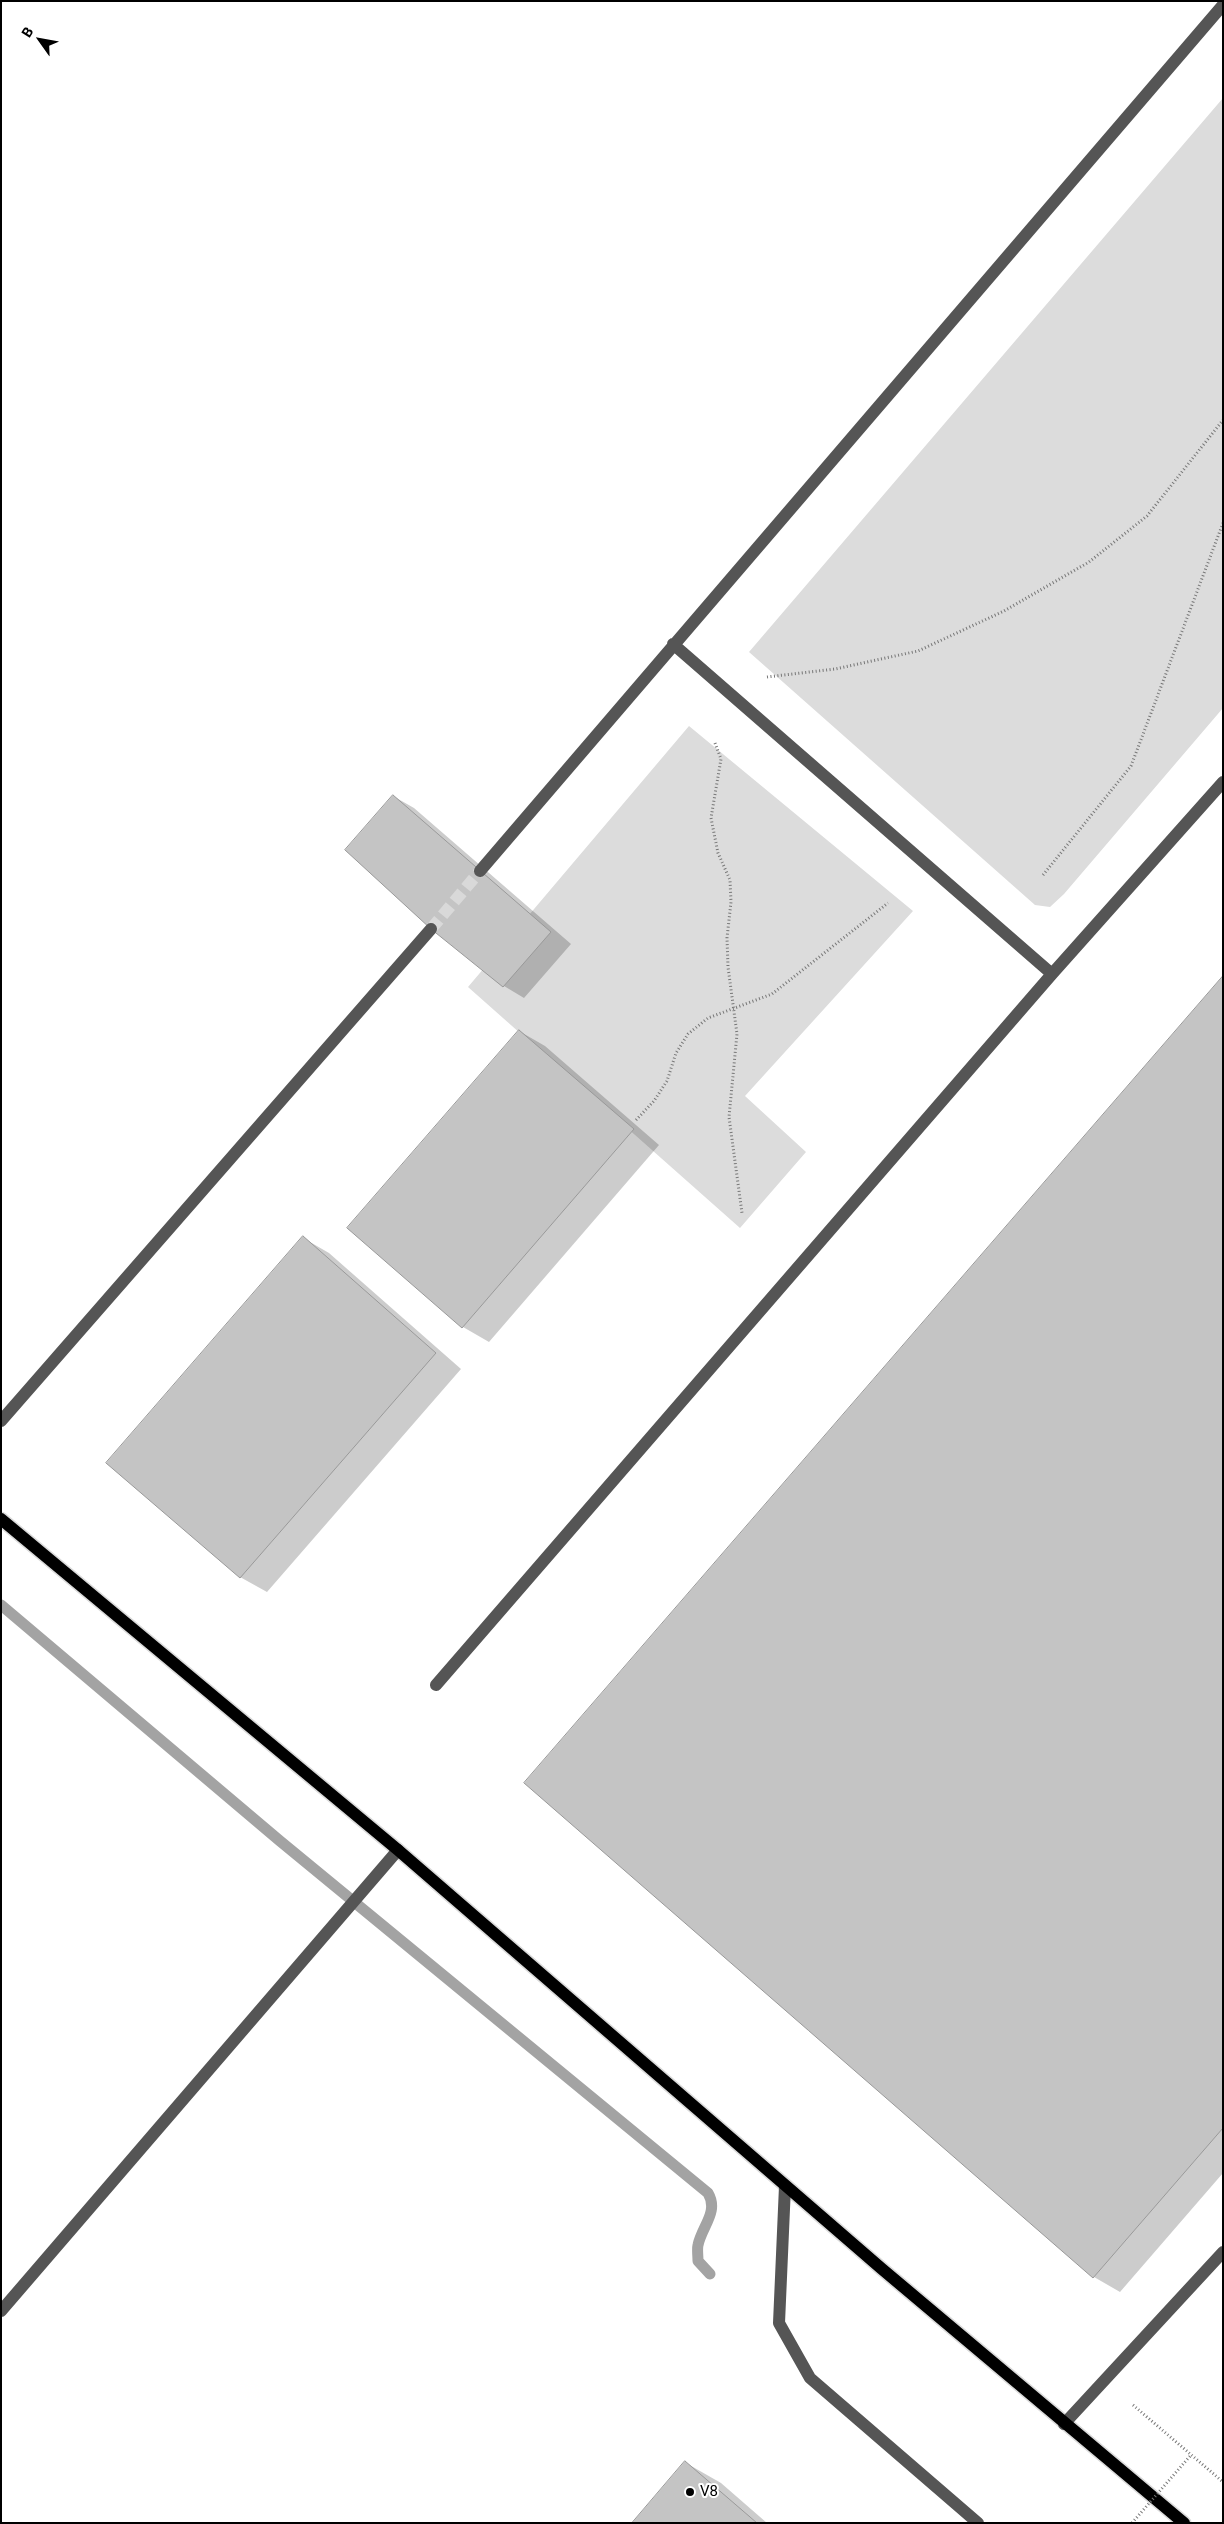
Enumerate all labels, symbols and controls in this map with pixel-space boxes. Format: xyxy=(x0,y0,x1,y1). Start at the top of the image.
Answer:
north arrow xyxy=(15,15,65,65)
text: B xyxy=(18,24,36,40)
place label: V8 xyxy=(700,2483,718,2501)
marker: V8 xyxy=(684,2486,696,2498)

